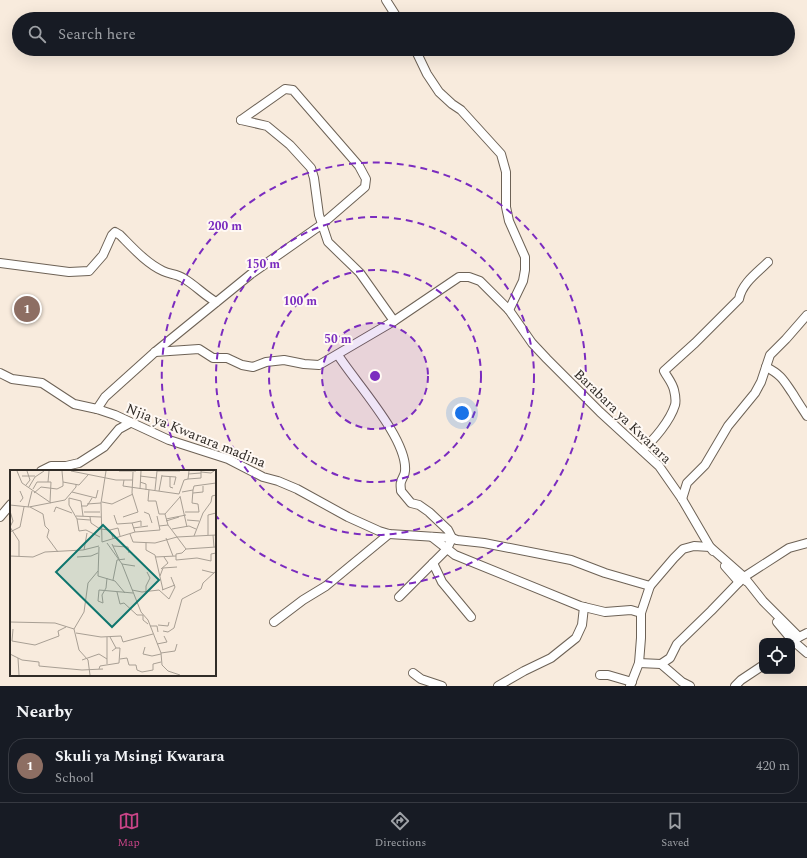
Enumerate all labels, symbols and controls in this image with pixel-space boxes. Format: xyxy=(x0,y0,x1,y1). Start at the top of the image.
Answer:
search box xyxy=(12,12,795,56)
icon: search xyxy=(26,23,48,45)
text: Search here xyxy=(58,23,136,46)
text: 200 m xyxy=(208,217,242,236)
text: 150 m xyxy=(246,255,280,274)
text: 100 m xyxy=(283,292,317,311)
pin: 1 xyxy=(14,294,40,324)
text: 50 m xyxy=(324,330,352,349)
street label: Barabara ya Kwarara xyxy=(569,364,676,469)
centre of rings xyxy=(368,369,382,383)
street label: Njia ya Kwarara madina xyxy=(123,398,269,473)
your location xyxy=(452,403,472,423)
inset map xyxy=(10,470,216,676)
map controls xyxy=(759,638,795,674)
button: locate xyxy=(759,638,795,674)
text: Nearby xyxy=(16,699,72,725)
text: Skuli ya Msingi Kwarara xyxy=(55,745,224,768)
text: 1 xyxy=(26,756,34,776)
text: 420 m xyxy=(756,756,790,776)
text: School xyxy=(55,768,94,788)
tab: Map xyxy=(118,810,140,851)
tab: Directions xyxy=(375,810,426,851)
tab: Saved xyxy=(661,810,689,851)

